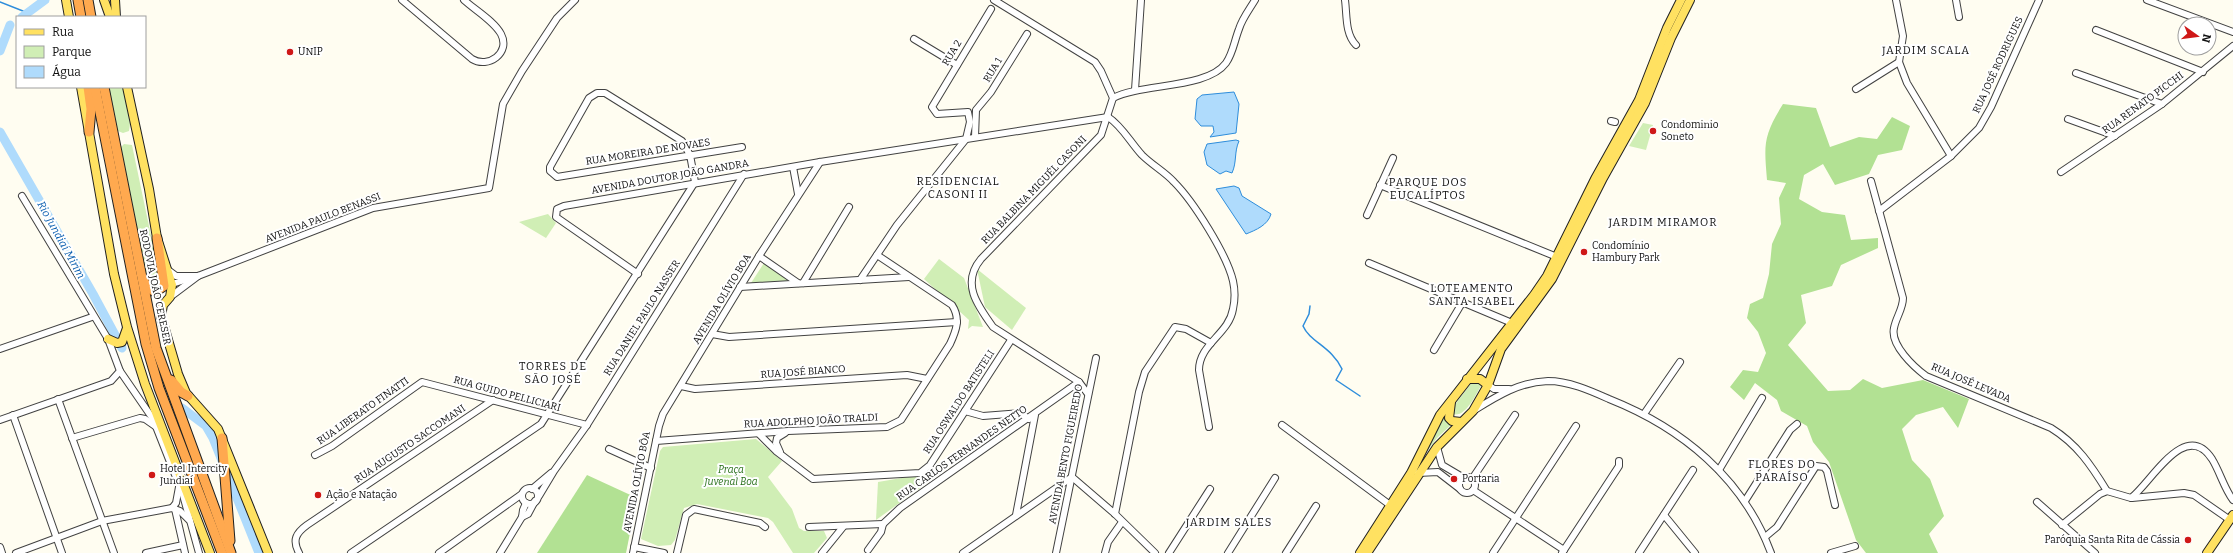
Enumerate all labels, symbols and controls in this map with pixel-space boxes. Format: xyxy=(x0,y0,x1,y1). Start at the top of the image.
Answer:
street label: RUA JOSÉ RODRIGUES xyxy=(1968,14,2026,115)
legend xyxy=(16,16,146,88)
north arrow xyxy=(2177,16,2217,56)
text: Rua xyxy=(52,25,74,39)
text: N xyxy=(2199,33,2214,44)
street label: RUA 2 xyxy=(940,38,964,68)
district label: JARDIM SCALA xyxy=(1881,44,1970,57)
text: Parque xyxy=(52,45,91,59)
place label: UNIP xyxy=(298,46,323,58)
marker: UNIP xyxy=(285,47,295,57)
street label: RUA 1 xyxy=(981,56,1005,84)
text: Água xyxy=(52,64,81,79)
street label: RUA RENATO PICCHI xyxy=(2100,69,2186,137)
place label: Condominio Soneto xyxy=(1661,119,1719,143)
marker: Condominio Soneto xyxy=(1648,126,1658,136)
street label: RUA BALBINA MIGUÉL CASONI xyxy=(978,132,1089,247)
street label: RUA MOREIRA DE NOVAES xyxy=(585,136,711,168)
street label: AVENIDA DOUTOR JOÃO GANDRA xyxy=(590,156,751,197)
district label: RESIDENCIAL CASONI II xyxy=(916,175,1000,201)
district label: PARQUE DOS EUCALÍPTOS xyxy=(1389,176,1467,202)
street label: AVENIDA PAULO BENASSI xyxy=(264,190,383,246)
water label: Rio Jundiaí Mirim xyxy=(34,199,88,281)
district label: JARDIM MIRAMOR xyxy=(1608,216,1717,229)
street label: RODOVIA JOÃO CERESER xyxy=(137,228,174,346)
place label: Condomínio Hambury Park xyxy=(1592,239,1660,264)
marker: Condomínio Hambury Park xyxy=(1579,247,1589,257)
street label: AVENIDA OLÍVIO BOA xyxy=(689,250,754,346)
street label: RUA DANIEL PAULO NASSER xyxy=(601,258,683,378)
district label: LOTEAMENTO SANTA ISABEL xyxy=(1429,282,1515,308)
street label: RUA OSWALDO BATISTELI xyxy=(921,347,997,456)
street label: RUA JOSÉ LEVADA xyxy=(1929,359,2014,406)
district label: TORRES DE SÃO JOSÉ xyxy=(519,360,587,386)
street label: RUA JOSÉ BIANCO xyxy=(760,361,846,381)
street label: RUA LIBERATO FINATTI xyxy=(315,374,412,447)
street label: RUA GUIDO PELLICIARI xyxy=(452,374,562,414)
street label: AVENIDA BENTO FIGUEIREDO xyxy=(1047,383,1085,525)
street label: RUA AUGUSTO SACCOMANI xyxy=(352,402,468,486)
street label: RUA CARLOS FERNANDES NETTO xyxy=(894,403,1030,503)
street label: RUA ADOLPHO JOÃO TRALDI xyxy=(744,410,879,431)
street label: AVENIDA OLÍVIO BÔA xyxy=(619,429,653,534)
district label: FLORES DO PARAÍSO xyxy=(1748,458,1816,484)
place label: Hotel Intercity Jundiaí xyxy=(159,463,228,487)
park label: Praça Juvenal Boa xyxy=(703,464,758,488)
marker: Hotel Intercity Jundiaí xyxy=(147,470,157,480)
place label: Portaria xyxy=(1462,473,1500,485)
marker: Portaria xyxy=(1449,474,1459,484)
place label: Ação e Natação xyxy=(326,489,397,501)
marker: Ação e Natação xyxy=(313,490,323,500)
district label: JARDIM SALES xyxy=(1185,516,1272,529)
place label: Paróquia Santa Rita de Cássia xyxy=(2045,534,2181,546)
marker: Paróquia Santa Rita de Cássia xyxy=(2183,535,2193,545)

